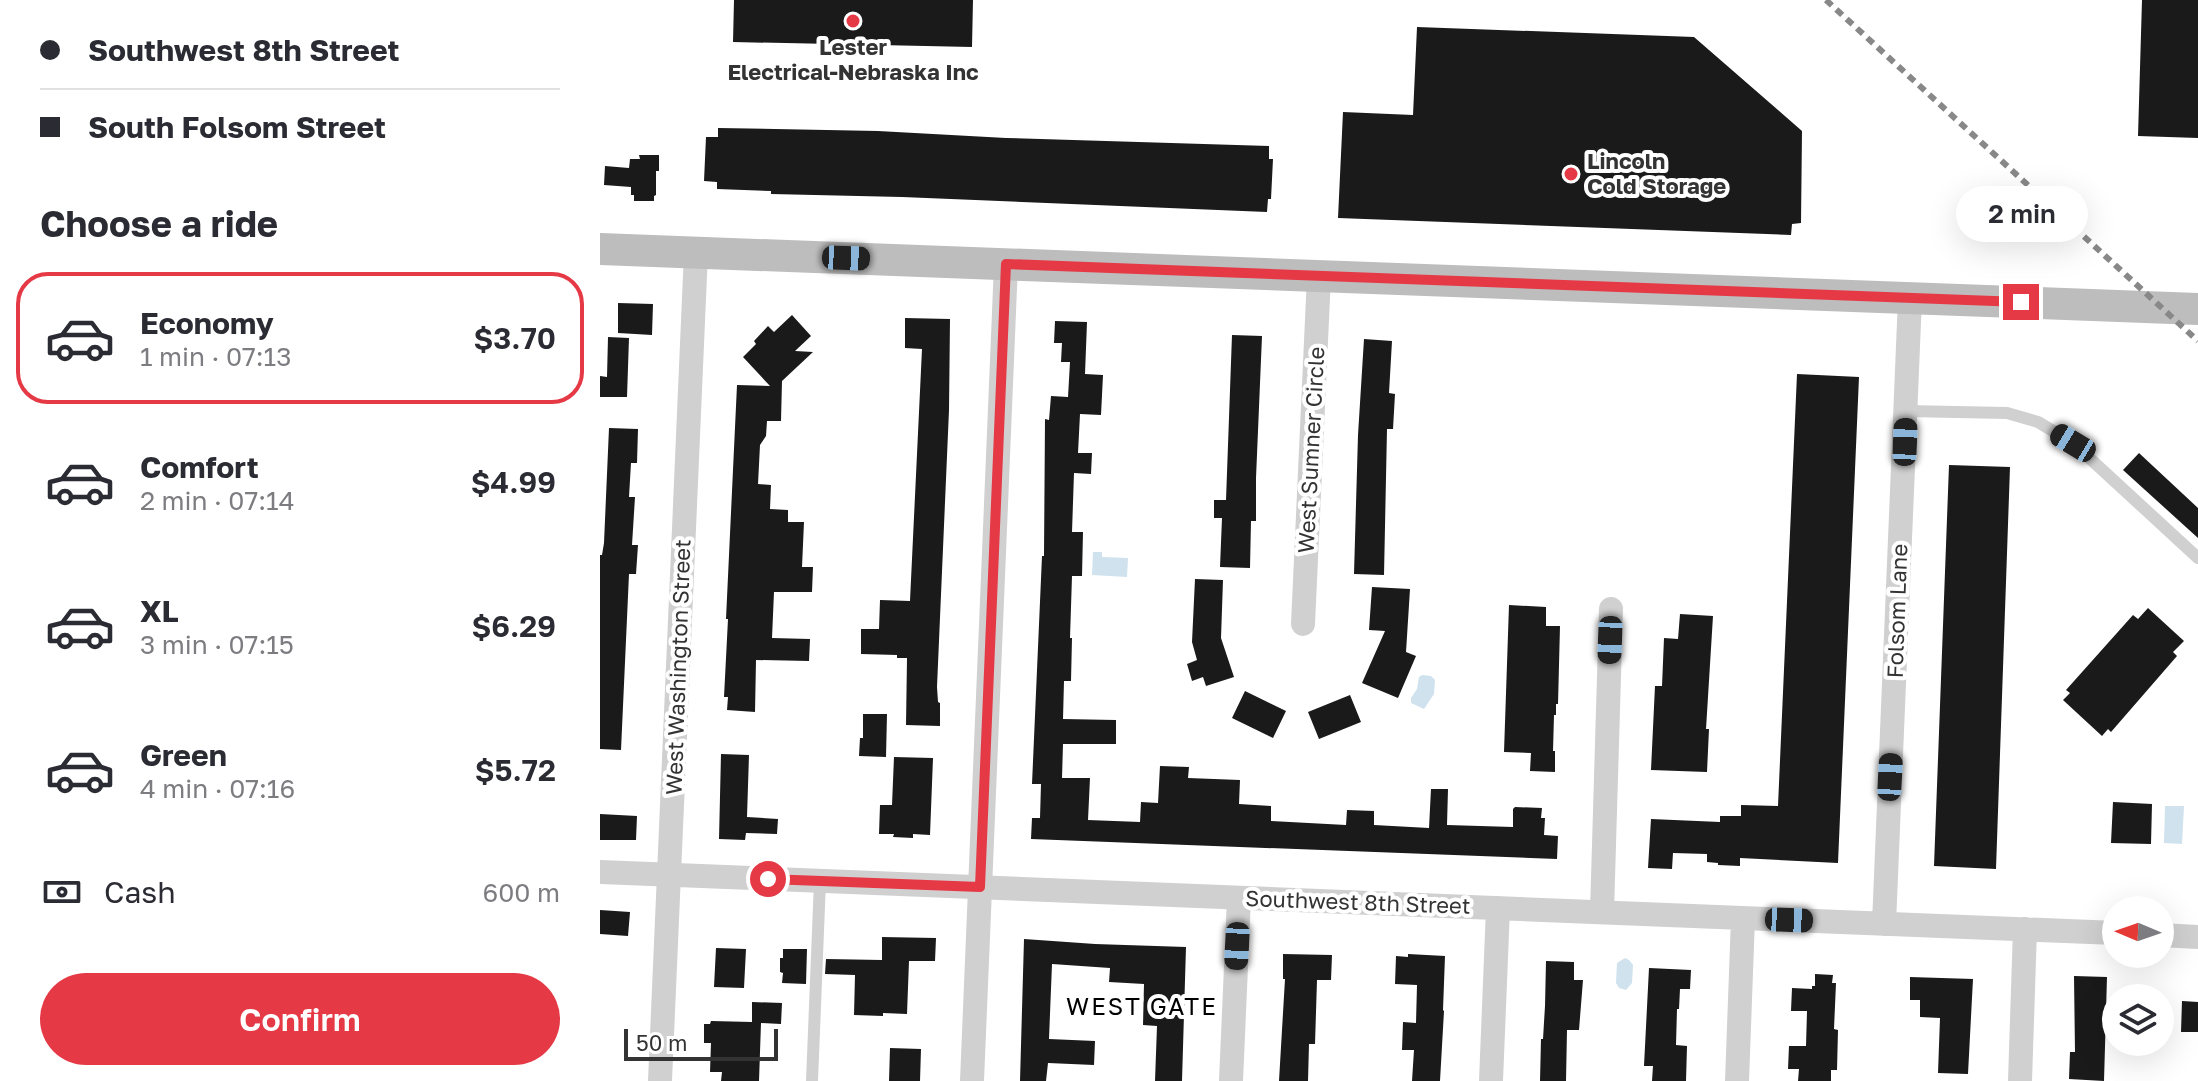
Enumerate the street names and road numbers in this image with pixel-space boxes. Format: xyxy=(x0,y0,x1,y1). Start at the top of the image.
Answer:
street label: West Sumner Circle xyxy=(1292,346,1329,554)
street label: West Washington Street xyxy=(660,539,695,795)
street label: Folsom Lane xyxy=(1881,543,1912,679)
street label: Southwest 8th Street xyxy=(1245,884,1471,919)

